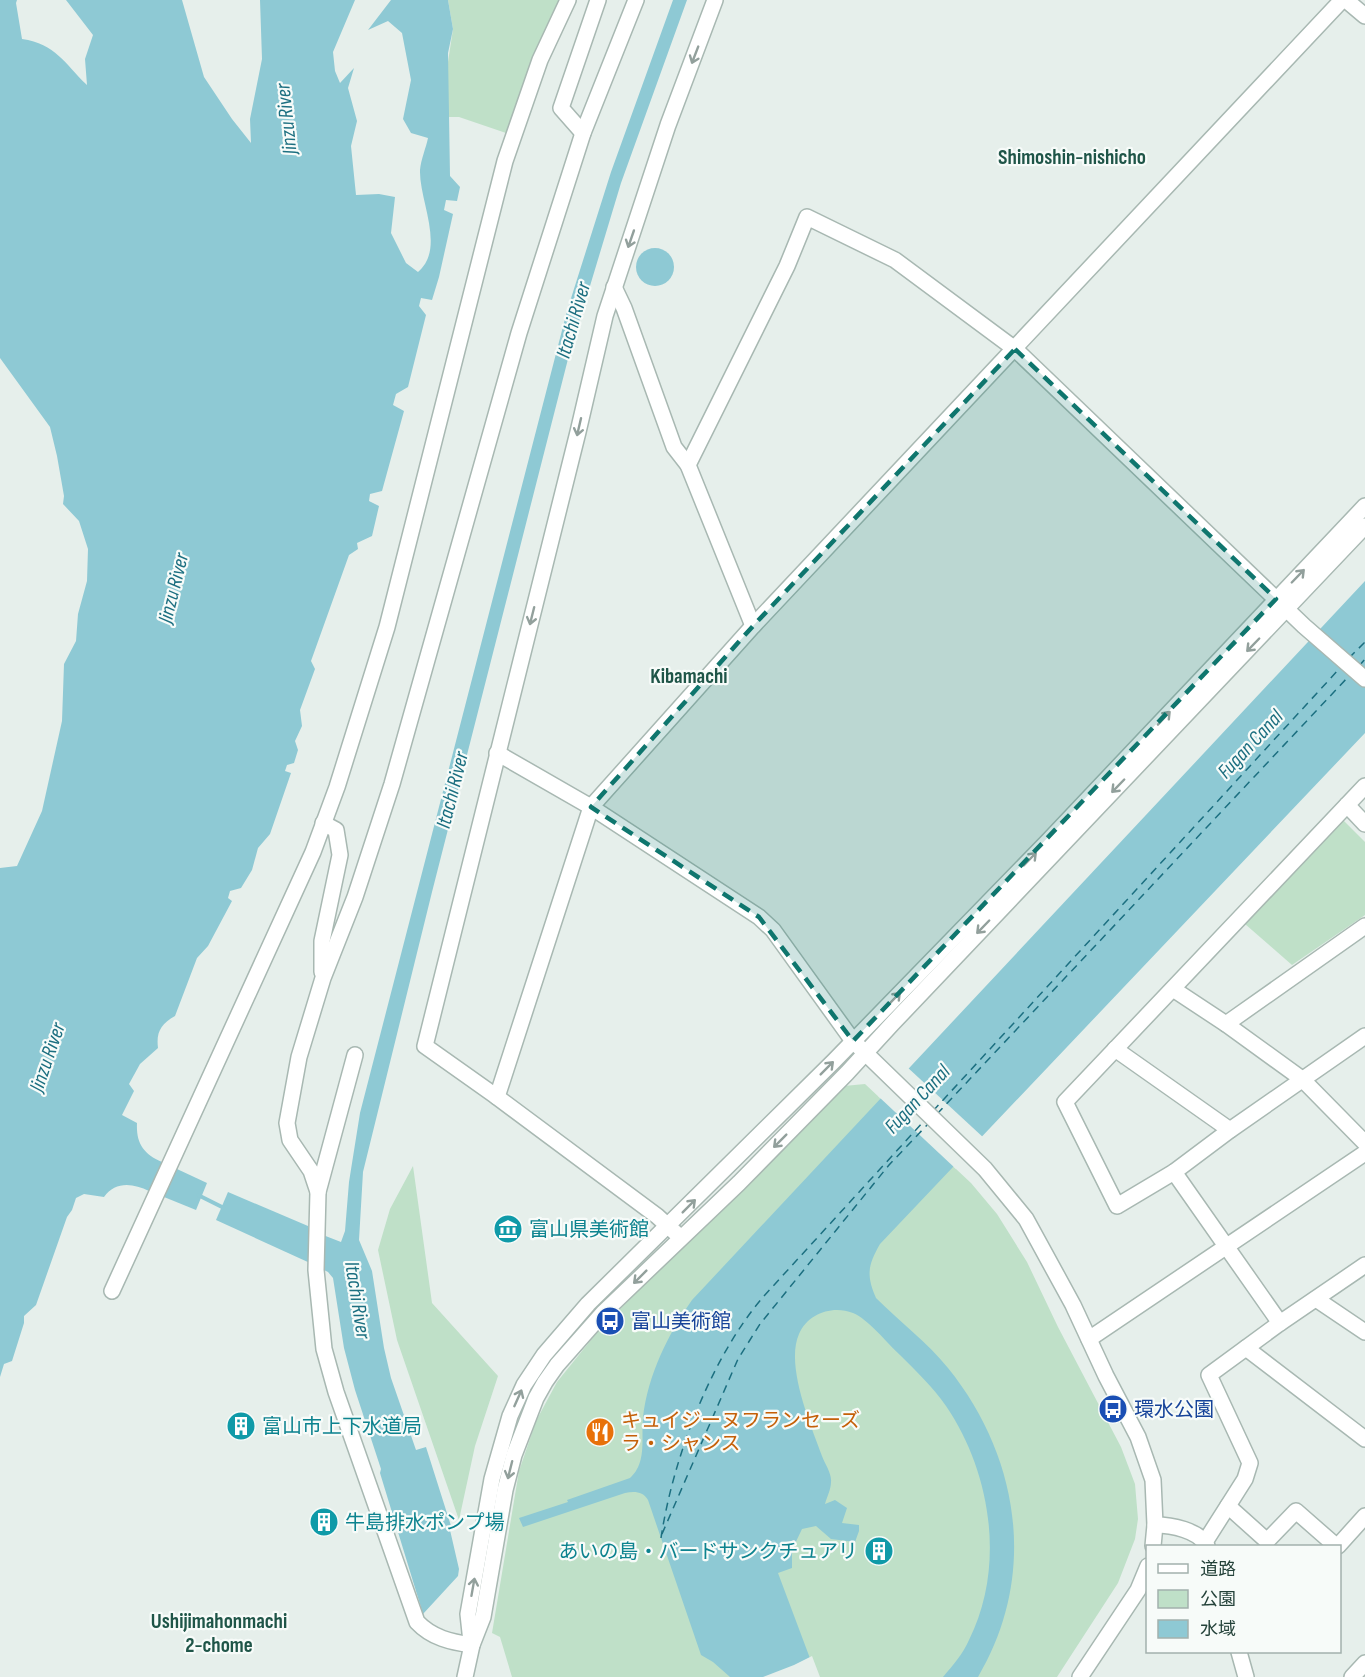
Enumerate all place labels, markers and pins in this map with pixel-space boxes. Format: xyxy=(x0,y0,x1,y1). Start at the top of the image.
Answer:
museum icon: 富山県美術館 xyxy=(492,1213,524,1245)
place label: 富山県美術館 xyxy=(529,1218,649,1242)
bus stop icon: 富山美術館 xyxy=(594,1305,626,1337)
place label: 富山美術館 xyxy=(631,1310,731,1334)
bus stop icon: 環水公園 xyxy=(1097,1393,1129,1425)
place label: 環水公園 xyxy=(1134,1398,1214,1422)
place label: キュイジーヌフランセーズ ラ・シャンス xyxy=(621,1409,860,1456)
building icon: 富山市上下水道局 xyxy=(225,1410,257,1442)
place label: 富山市上下水道局 xyxy=(262,1415,422,1439)
restaurant icon: キュイジーヌフランセーズ ラ・シャンス xyxy=(584,1416,616,1448)
building icon: 牛島排水ポンプ場 xyxy=(308,1506,340,1538)
place label: 牛島排水ポンプ場 xyxy=(345,1511,504,1535)
building icon: あいの島・バードサンクチュアリ xyxy=(863,1535,895,1567)
place label: あいの島・バードサンクチュアリ xyxy=(558,1540,858,1564)

